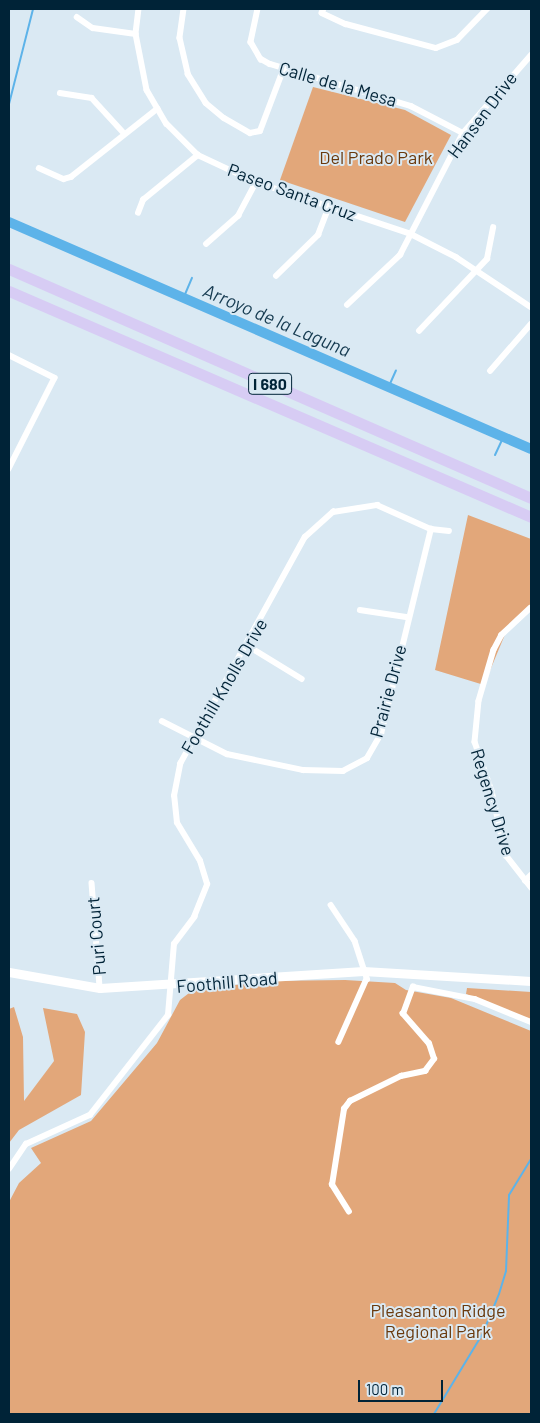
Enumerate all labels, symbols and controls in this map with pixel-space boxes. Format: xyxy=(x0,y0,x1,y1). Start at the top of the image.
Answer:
street label: Calle de la Mesa xyxy=(277,57,399,111)
street label: Hansen Drive xyxy=(443,68,521,162)
park label: Del Prado Park xyxy=(319,146,433,168)
street label: Paseo Santa Cruz xyxy=(225,159,359,225)
water label: Arroyo de la Laguna xyxy=(200,279,354,361)
road number: I 680 xyxy=(248,370,292,398)
street label: Foothill Knolls Drive xyxy=(176,614,272,758)
street label: Prairie Drive xyxy=(365,642,411,740)
street label: Regency Drive xyxy=(466,746,520,858)
street label: Puri Court xyxy=(82,896,110,976)
street label: Foothill Road xyxy=(175,967,279,997)
park label: Pleasanton Ridge Regional Park xyxy=(370,1300,506,1342)
scale bar xyxy=(360,1370,445,1402)
text: 100 m xyxy=(366,1380,404,1398)

